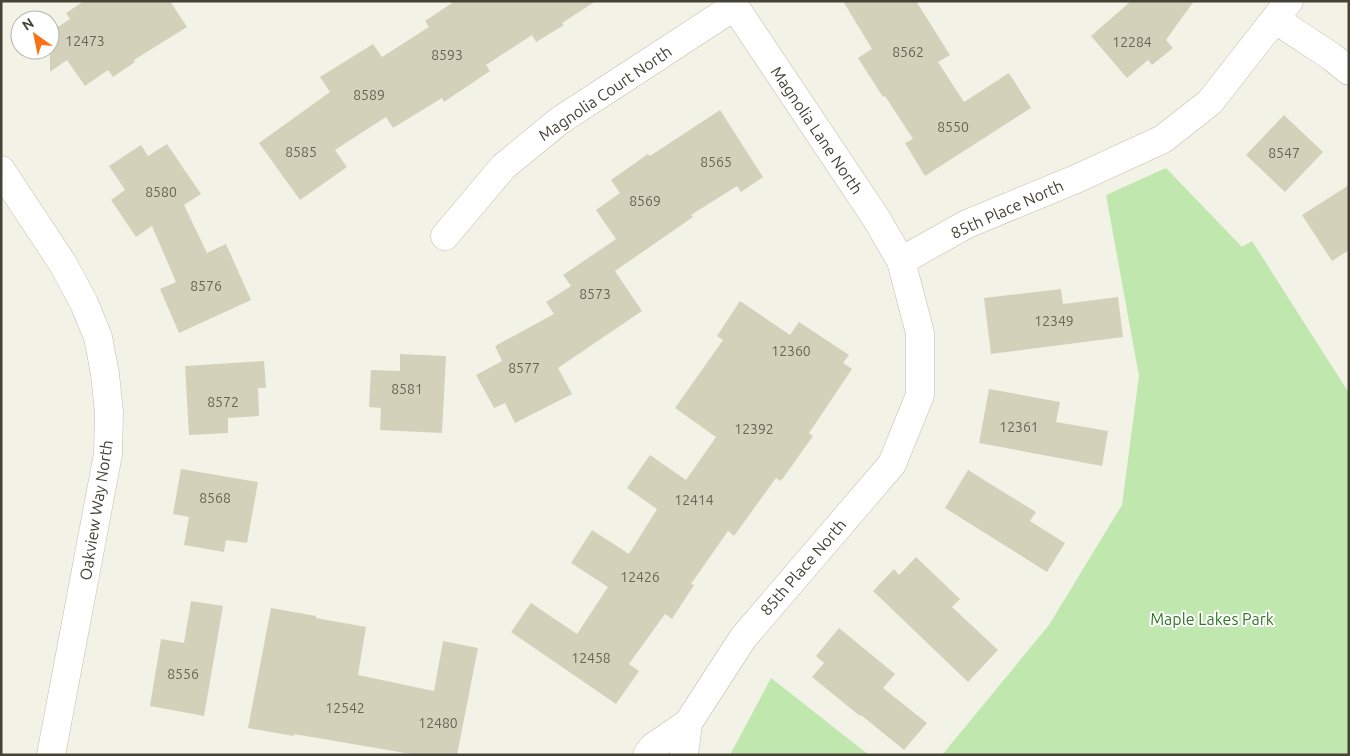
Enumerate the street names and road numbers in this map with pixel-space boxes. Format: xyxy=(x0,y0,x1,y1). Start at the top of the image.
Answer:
street label: Magnolia Court North xyxy=(535,42,675,144)
street label: Magnolia Lane North xyxy=(768,63,866,197)
street label: 85th Place North xyxy=(948,176,1066,242)
street label: Oakview Way North xyxy=(76,439,116,581)
street label: 85th Place North xyxy=(756,515,850,619)

